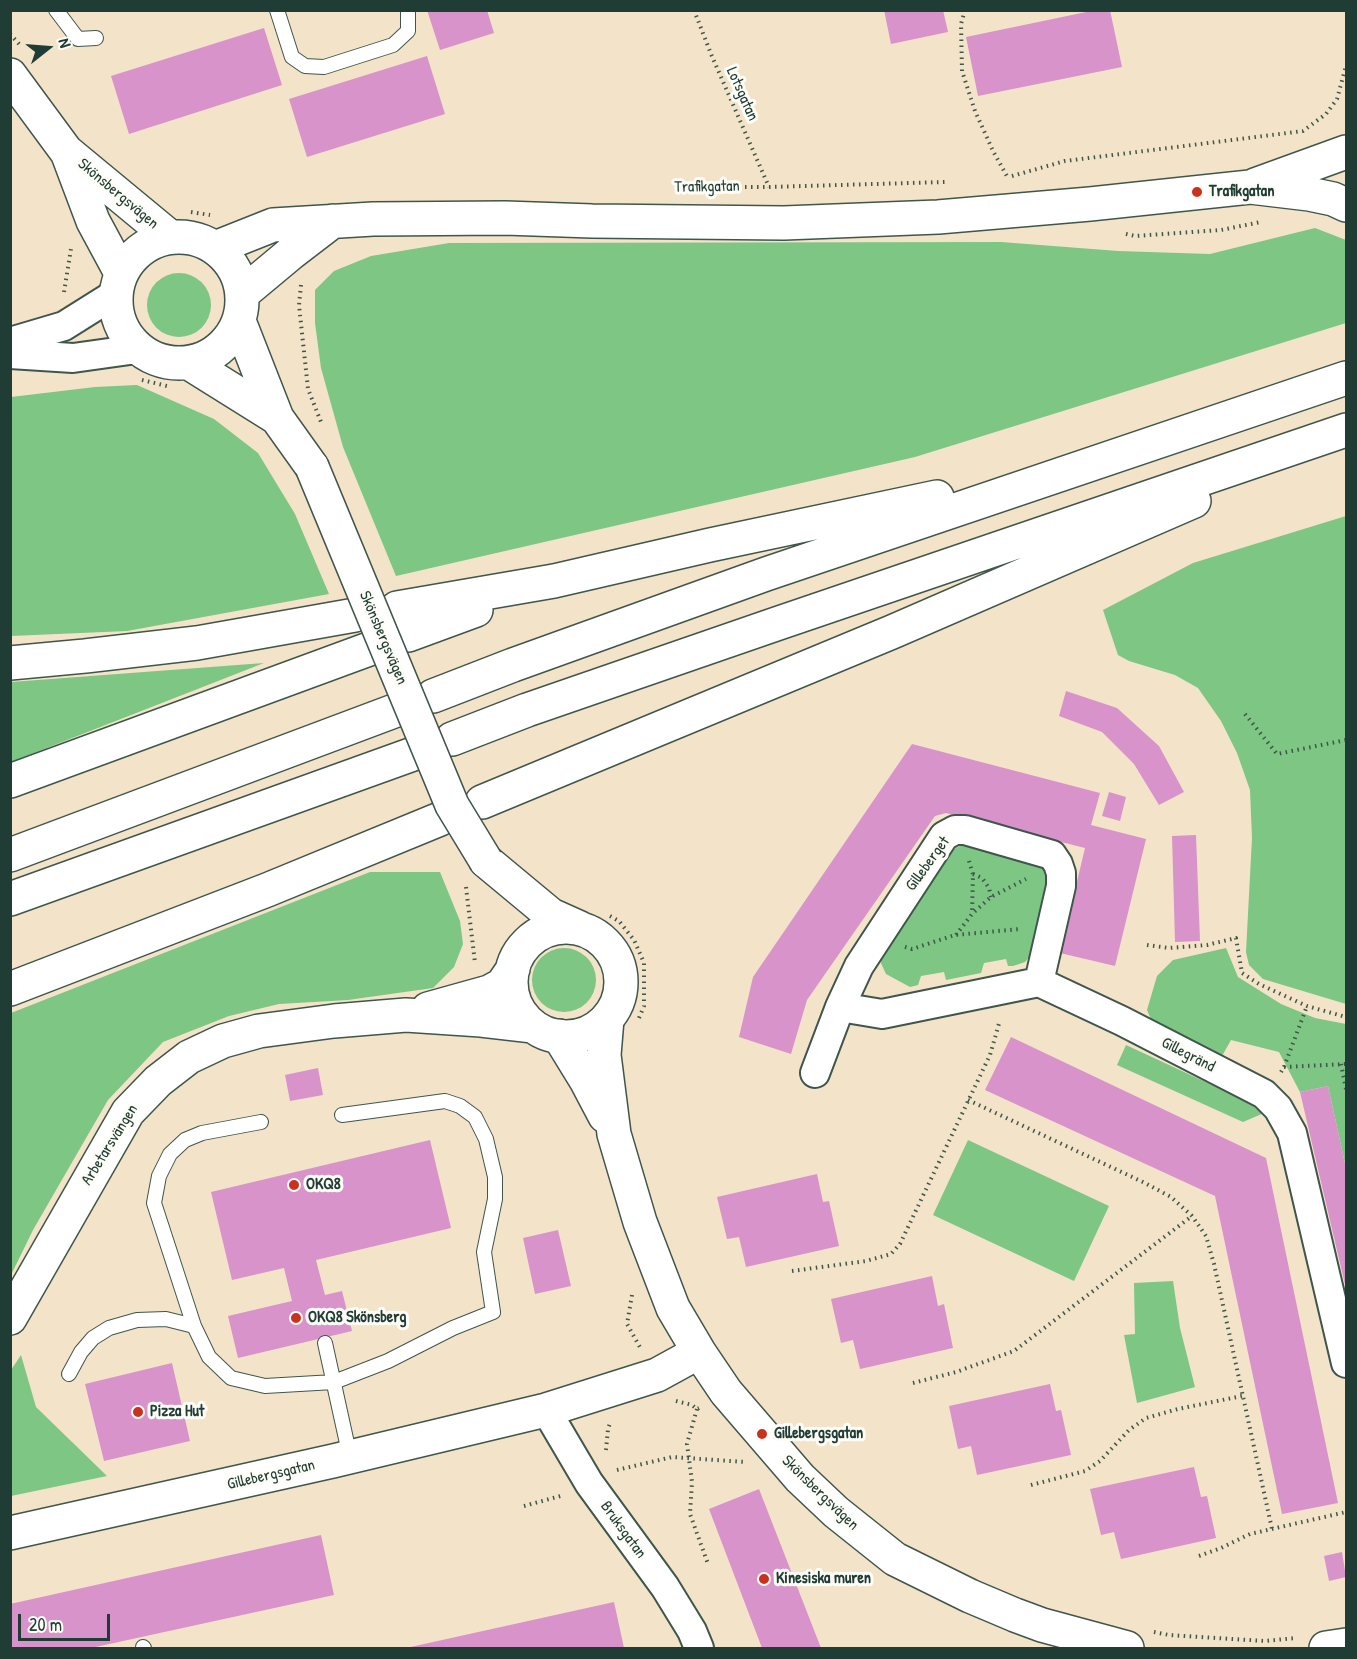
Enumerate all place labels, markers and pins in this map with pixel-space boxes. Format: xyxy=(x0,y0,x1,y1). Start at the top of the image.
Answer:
place label: Trafikgatan xyxy=(1209,182,1274,202)
marker: Trafikgatan xyxy=(1190,185,1204,199)
place label: OKQ8 xyxy=(306,1175,341,1195)
marker: OKQ8 xyxy=(287,1178,301,1192)
place label: OKQ8 Skönsberg xyxy=(308,1308,406,1328)
marker: OKQ8 Skönsberg xyxy=(289,1311,303,1325)
place label: Pizza Hut xyxy=(150,1402,204,1422)
marker: Pizza Hut xyxy=(131,1405,145,1419)
place label: Gillebergsgatan xyxy=(774,1424,863,1444)
marker: Gillebergsgatan xyxy=(755,1427,769,1441)
place label: Kinesiska muren xyxy=(776,1569,871,1589)
marker: Kinesiska muren xyxy=(757,1572,771,1586)

